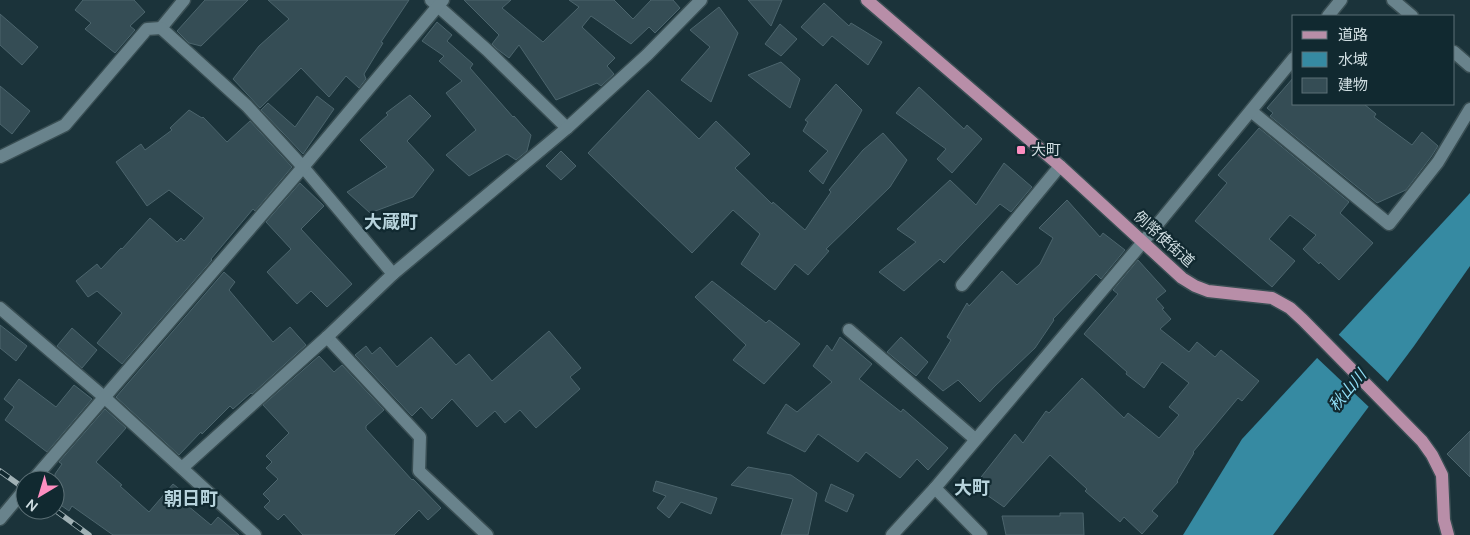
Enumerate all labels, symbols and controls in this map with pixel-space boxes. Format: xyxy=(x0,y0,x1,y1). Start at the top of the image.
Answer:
legend xyxy=(1292,15,1455,105)
text: 道路 xyxy=(1338,24,1368,45)
text: 水域 xyxy=(1338,49,1368,70)
text: 建物 xyxy=(1338,74,1368,95)
place label: 大町 xyxy=(1031,139,1061,160)
marker: 大町 xyxy=(1015,144,1027,156)
street label: 例幣使街道 xyxy=(1129,206,1199,272)
district label: 大蔵町 xyxy=(364,209,418,233)
water label: 秋山川 xyxy=(1323,363,1372,415)
north arrow xyxy=(15,470,65,520)
district label: 大町 xyxy=(954,475,990,499)
district label: 朝日町 xyxy=(164,486,218,510)
text: N xyxy=(22,495,42,516)

